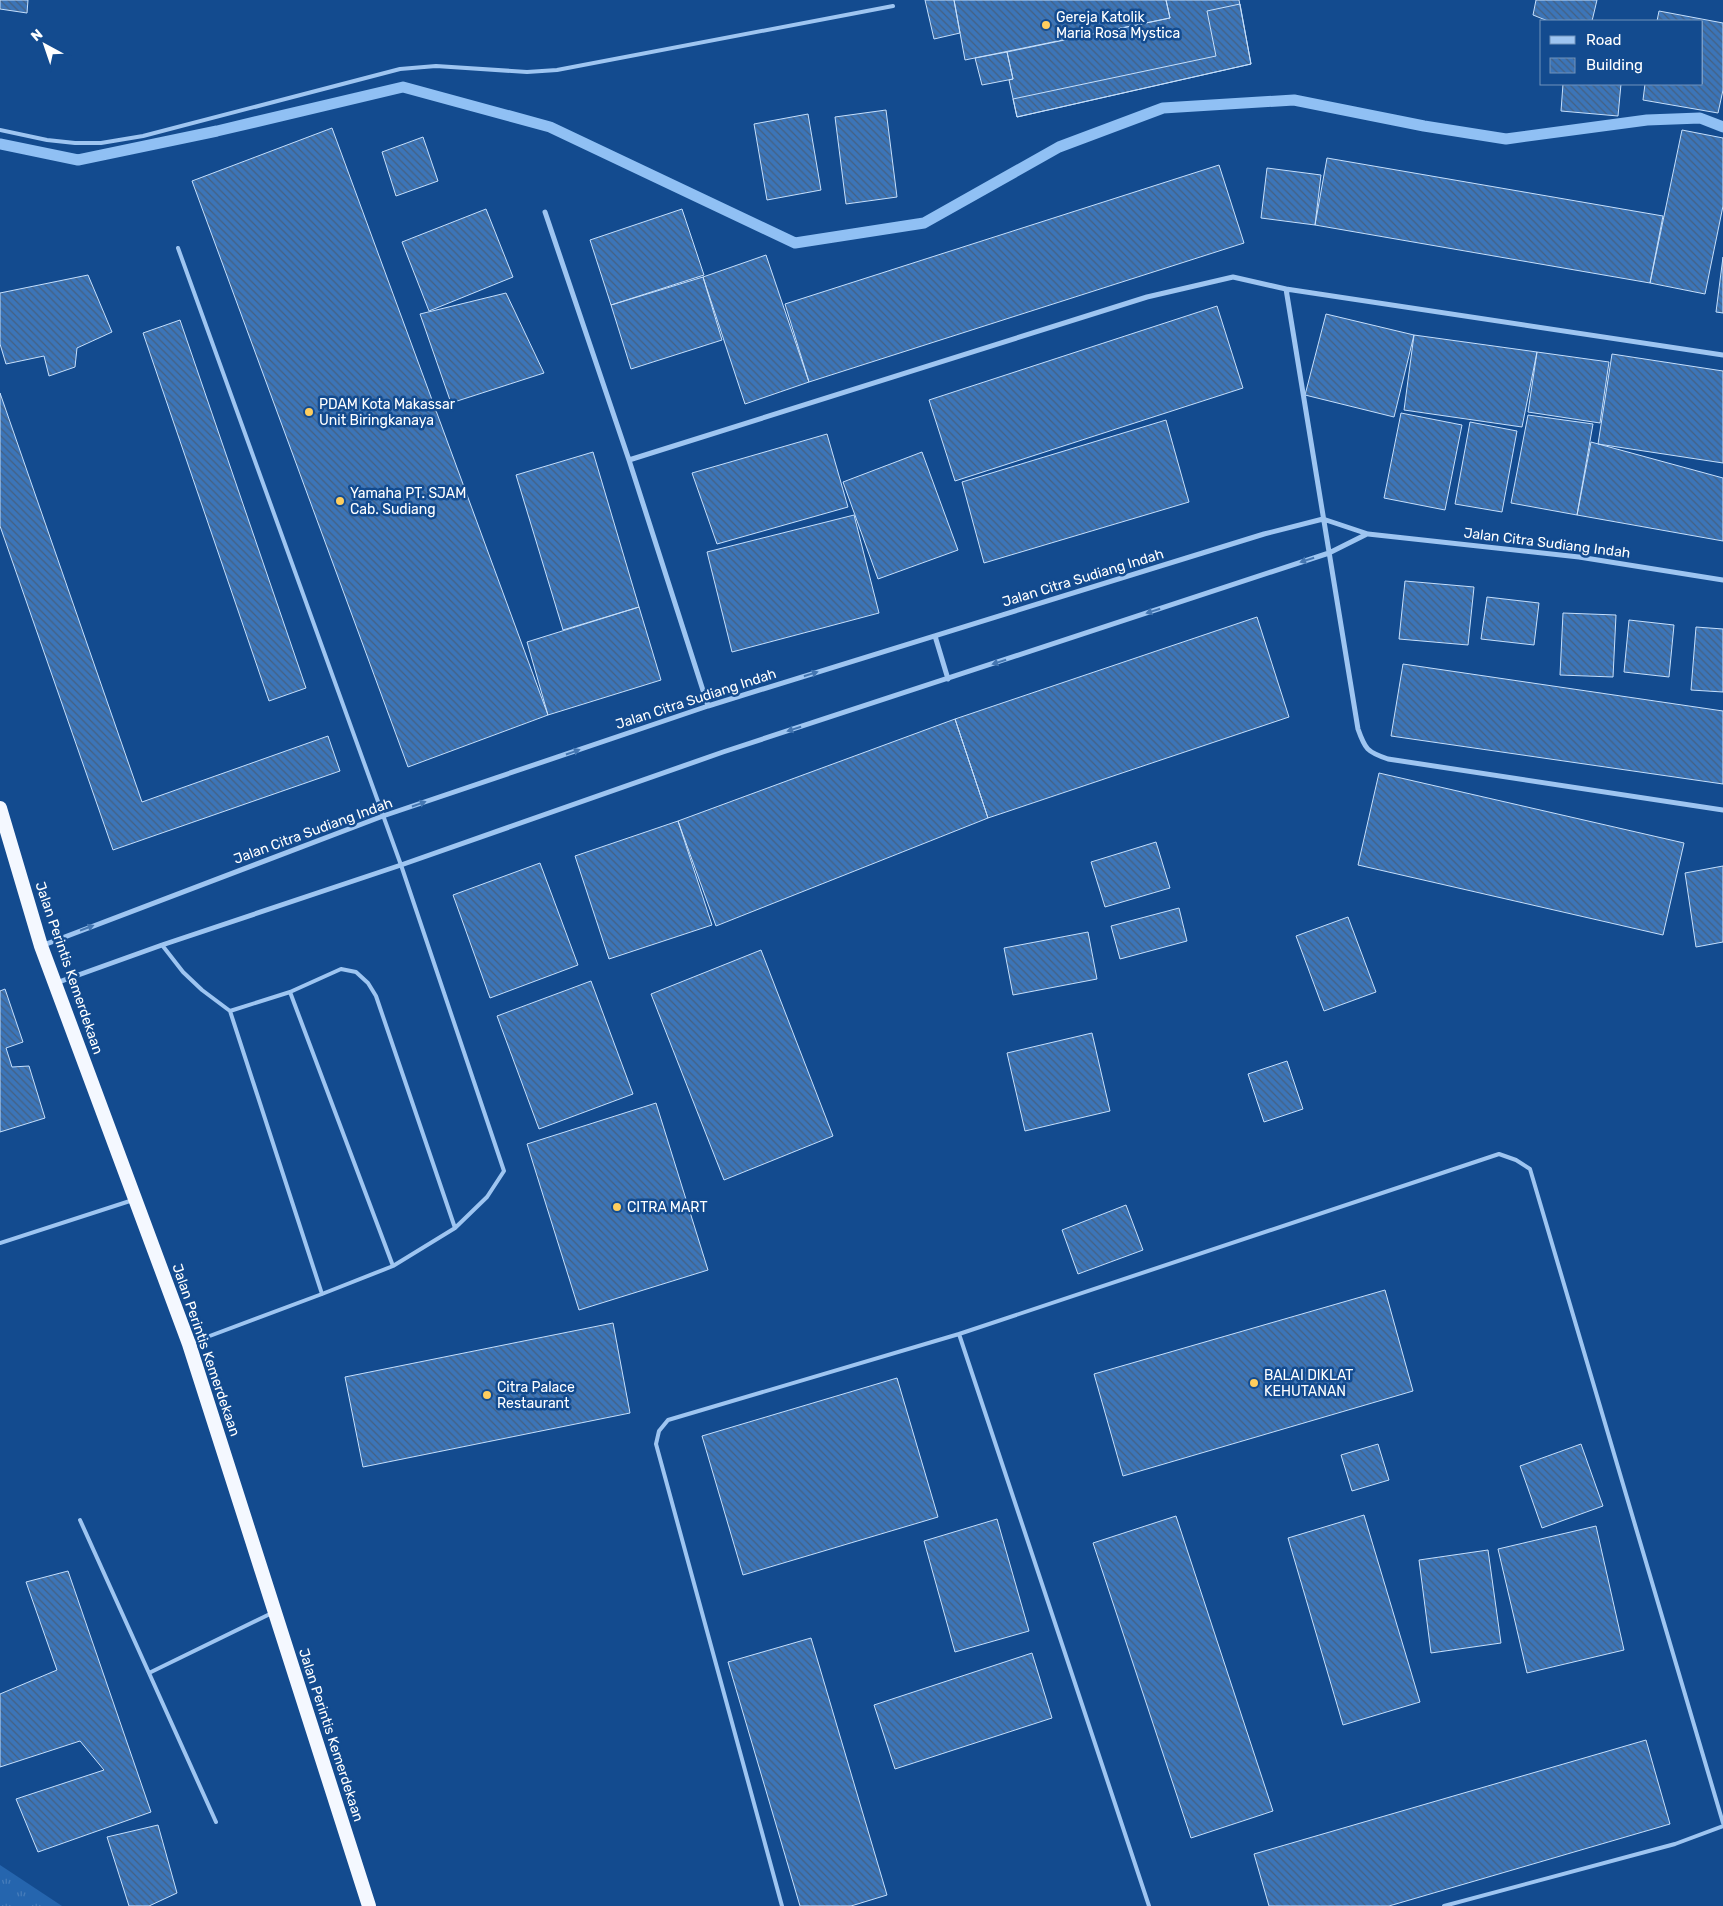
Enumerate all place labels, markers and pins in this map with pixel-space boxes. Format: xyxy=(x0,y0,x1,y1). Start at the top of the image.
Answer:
place label: Gereja Katolik Maria Rosa Mystica xyxy=(1056,9,1180,42)
marker: Gereja Katolik Maria Rosa Mystica xyxy=(1040,19,1052,31)
place label: PDAM Kota Makassar Unit Biringkanaya xyxy=(319,396,456,429)
marker: PDAM Kota Makassar Unit Biringkanaya xyxy=(303,406,315,418)
place label: Yamaha PT. SJAM Cab. Sudiang xyxy=(350,485,466,518)
marker: Yamaha PT. SJAM Cab. Sudiang xyxy=(334,495,346,507)
place label: CITRA MART xyxy=(627,1199,708,1216)
marker: CITRA MART xyxy=(611,1201,623,1213)
place label: BALAI DIKLAT KEHUTANAN xyxy=(1264,1367,1353,1400)
marker: BALAI DIKLAT KEHUTANAN xyxy=(1248,1377,1260,1389)
place label: Citra Palace Restaurant xyxy=(497,1379,575,1412)
marker: Citra Palace Restaurant xyxy=(481,1389,493,1401)

